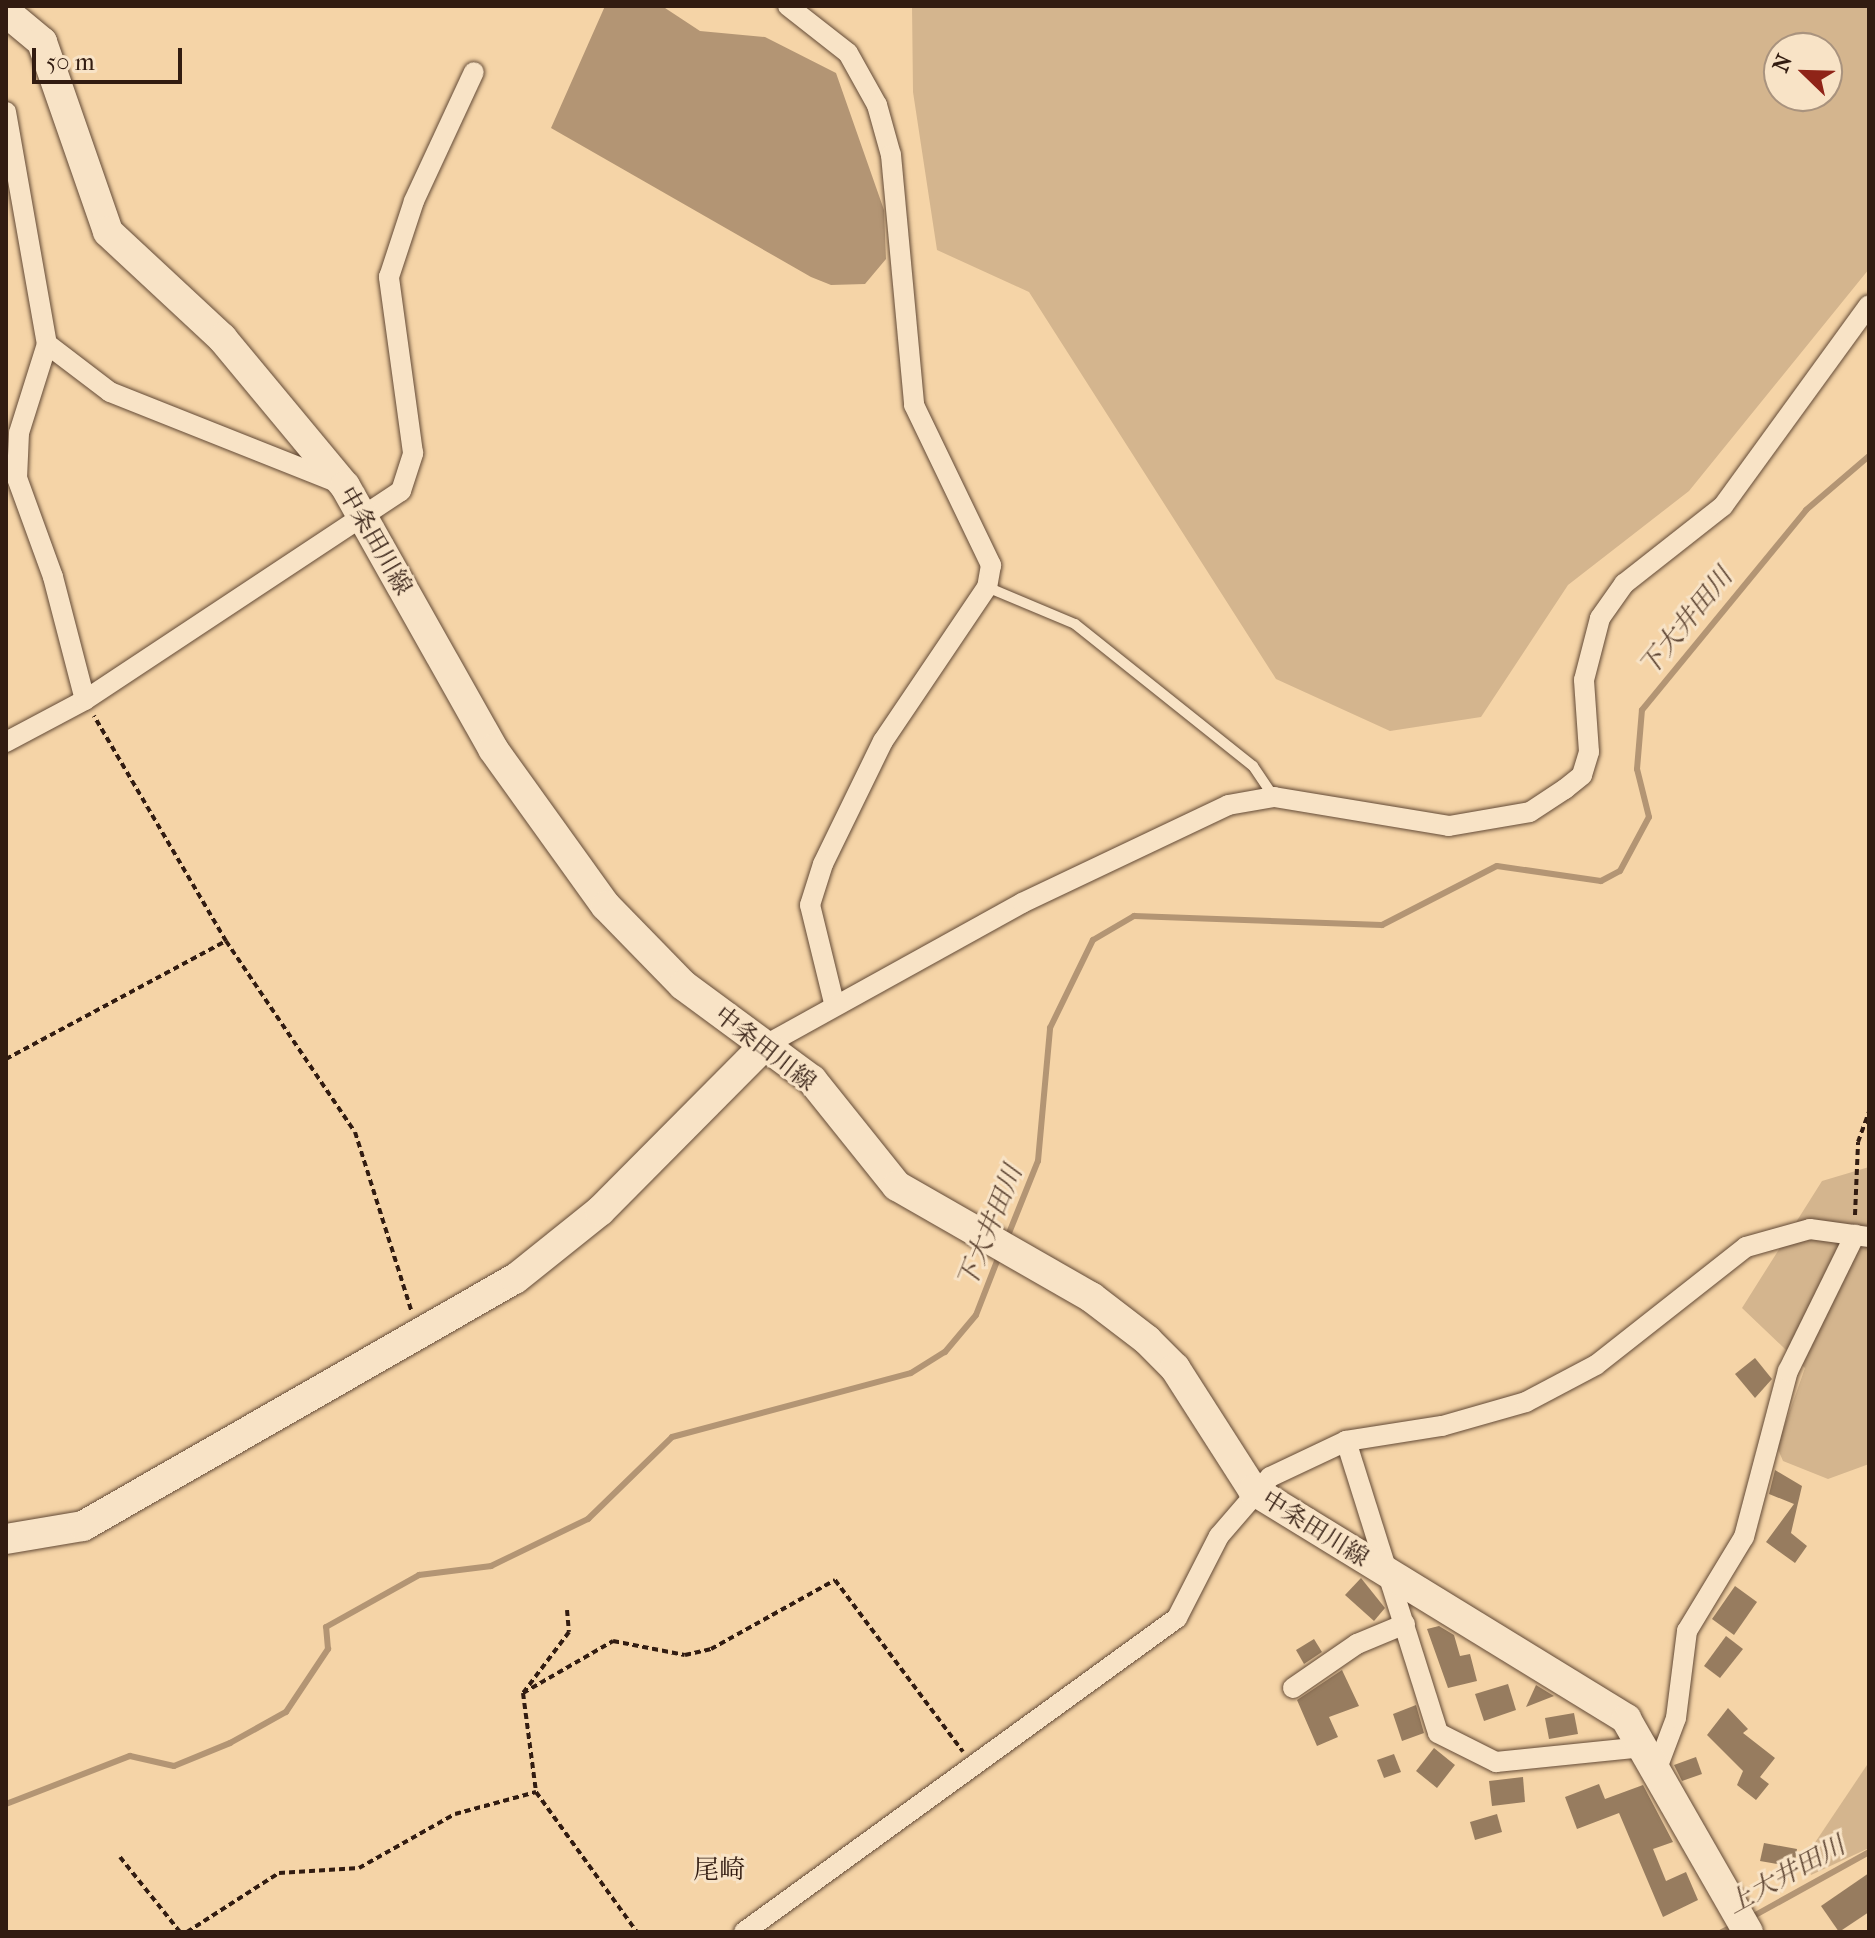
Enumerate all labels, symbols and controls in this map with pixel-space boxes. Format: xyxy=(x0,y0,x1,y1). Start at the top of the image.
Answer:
scale bar xyxy=(36,32,186,82)
north arrow xyxy=(1763,32,1843,112)
text: 50 m xyxy=(46,48,95,76)
text: N xyxy=(1768,51,1798,76)
street label: 中条田川線 xyxy=(333,482,417,600)
water label: 下大井田川 xyxy=(1633,562,1739,682)
street label: 中条田川線 xyxy=(709,1001,821,1097)
water label: 下大井田川 xyxy=(951,1161,1029,1293)
street label: 中条田川線 xyxy=(1256,1485,1374,1573)
water label: 上大井田川 xyxy=(1722,1830,1850,1920)
district label: 尾崎 xyxy=(693,1854,745,1886)

